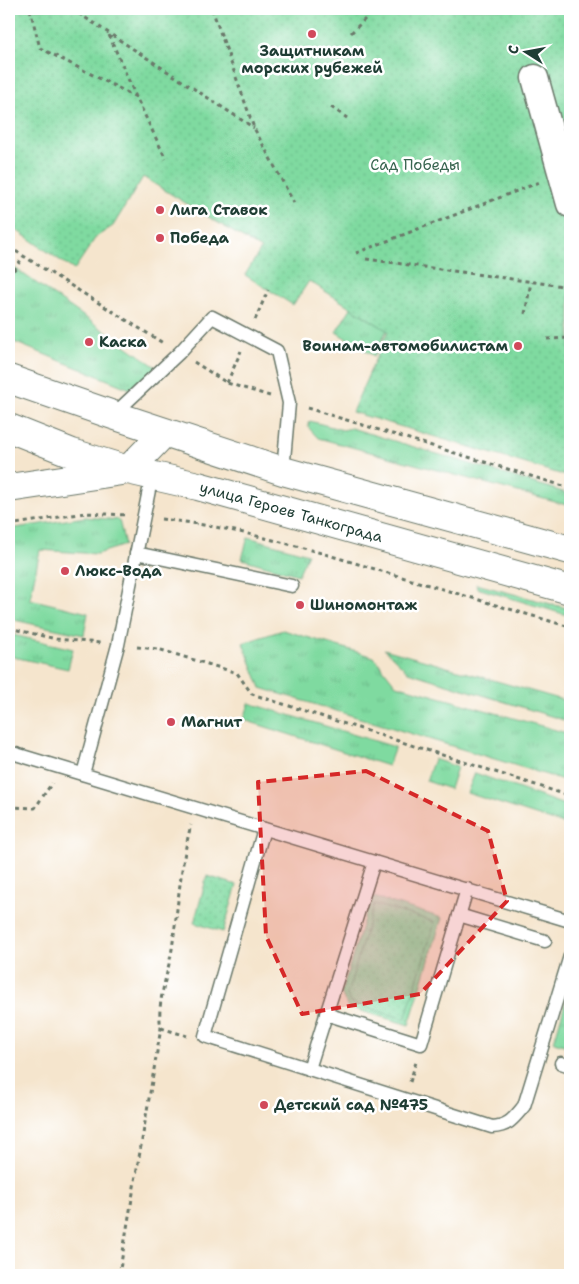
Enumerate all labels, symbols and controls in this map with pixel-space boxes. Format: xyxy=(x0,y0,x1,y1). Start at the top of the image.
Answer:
marker: Защитникам морских рубежей xyxy=(306,28,318,40)
north arrow xyxy=(502,28,552,78)
place label: Защитникам морских рубежей xyxy=(241,41,383,78)
text: С xyxy=(504,44,523,55)
park label: Сад Победы xyxy=(370,155,460,175)
place label: Лига Ставок xyxy=(170,200,268,220)
marker: Лига Ставок xyxy=(154,204,166,216)
place label: Победа xyxy=(170,228,230,248)
marker: Победа xyxy=(154,232,166,244)
place label: Каска xyxy=(99,332,148,352)
marker: Каска xyxy=(83,336,95,348)
place label: Воинам-автомобилистам xyxy=(302,336,509,356)
marker: Воинам-автомобилистам xyxy=(512,340,524,352)
street label: улица Героев Танкограда xyxy=(197,477,386,547)
place label: Люкс-Вода xyxy=(75,561,163,581)
marker: Люкс-Вода xyxy=(59,565,71,577)
place label: Шиномонтаж xyxy=(310,595,418,615)
marker: Шиномонтаж xyxy=(294,599,306,611)
place label: Магнит xyxy=(181,712,242,732)
marker: Магнит xyxy=(165,716,177,728)
place label: Детский сад №475 xyxy=(274,1095,428,1115)
marker: Детский сад №475 xyxy=(258,1099,270,1111)

